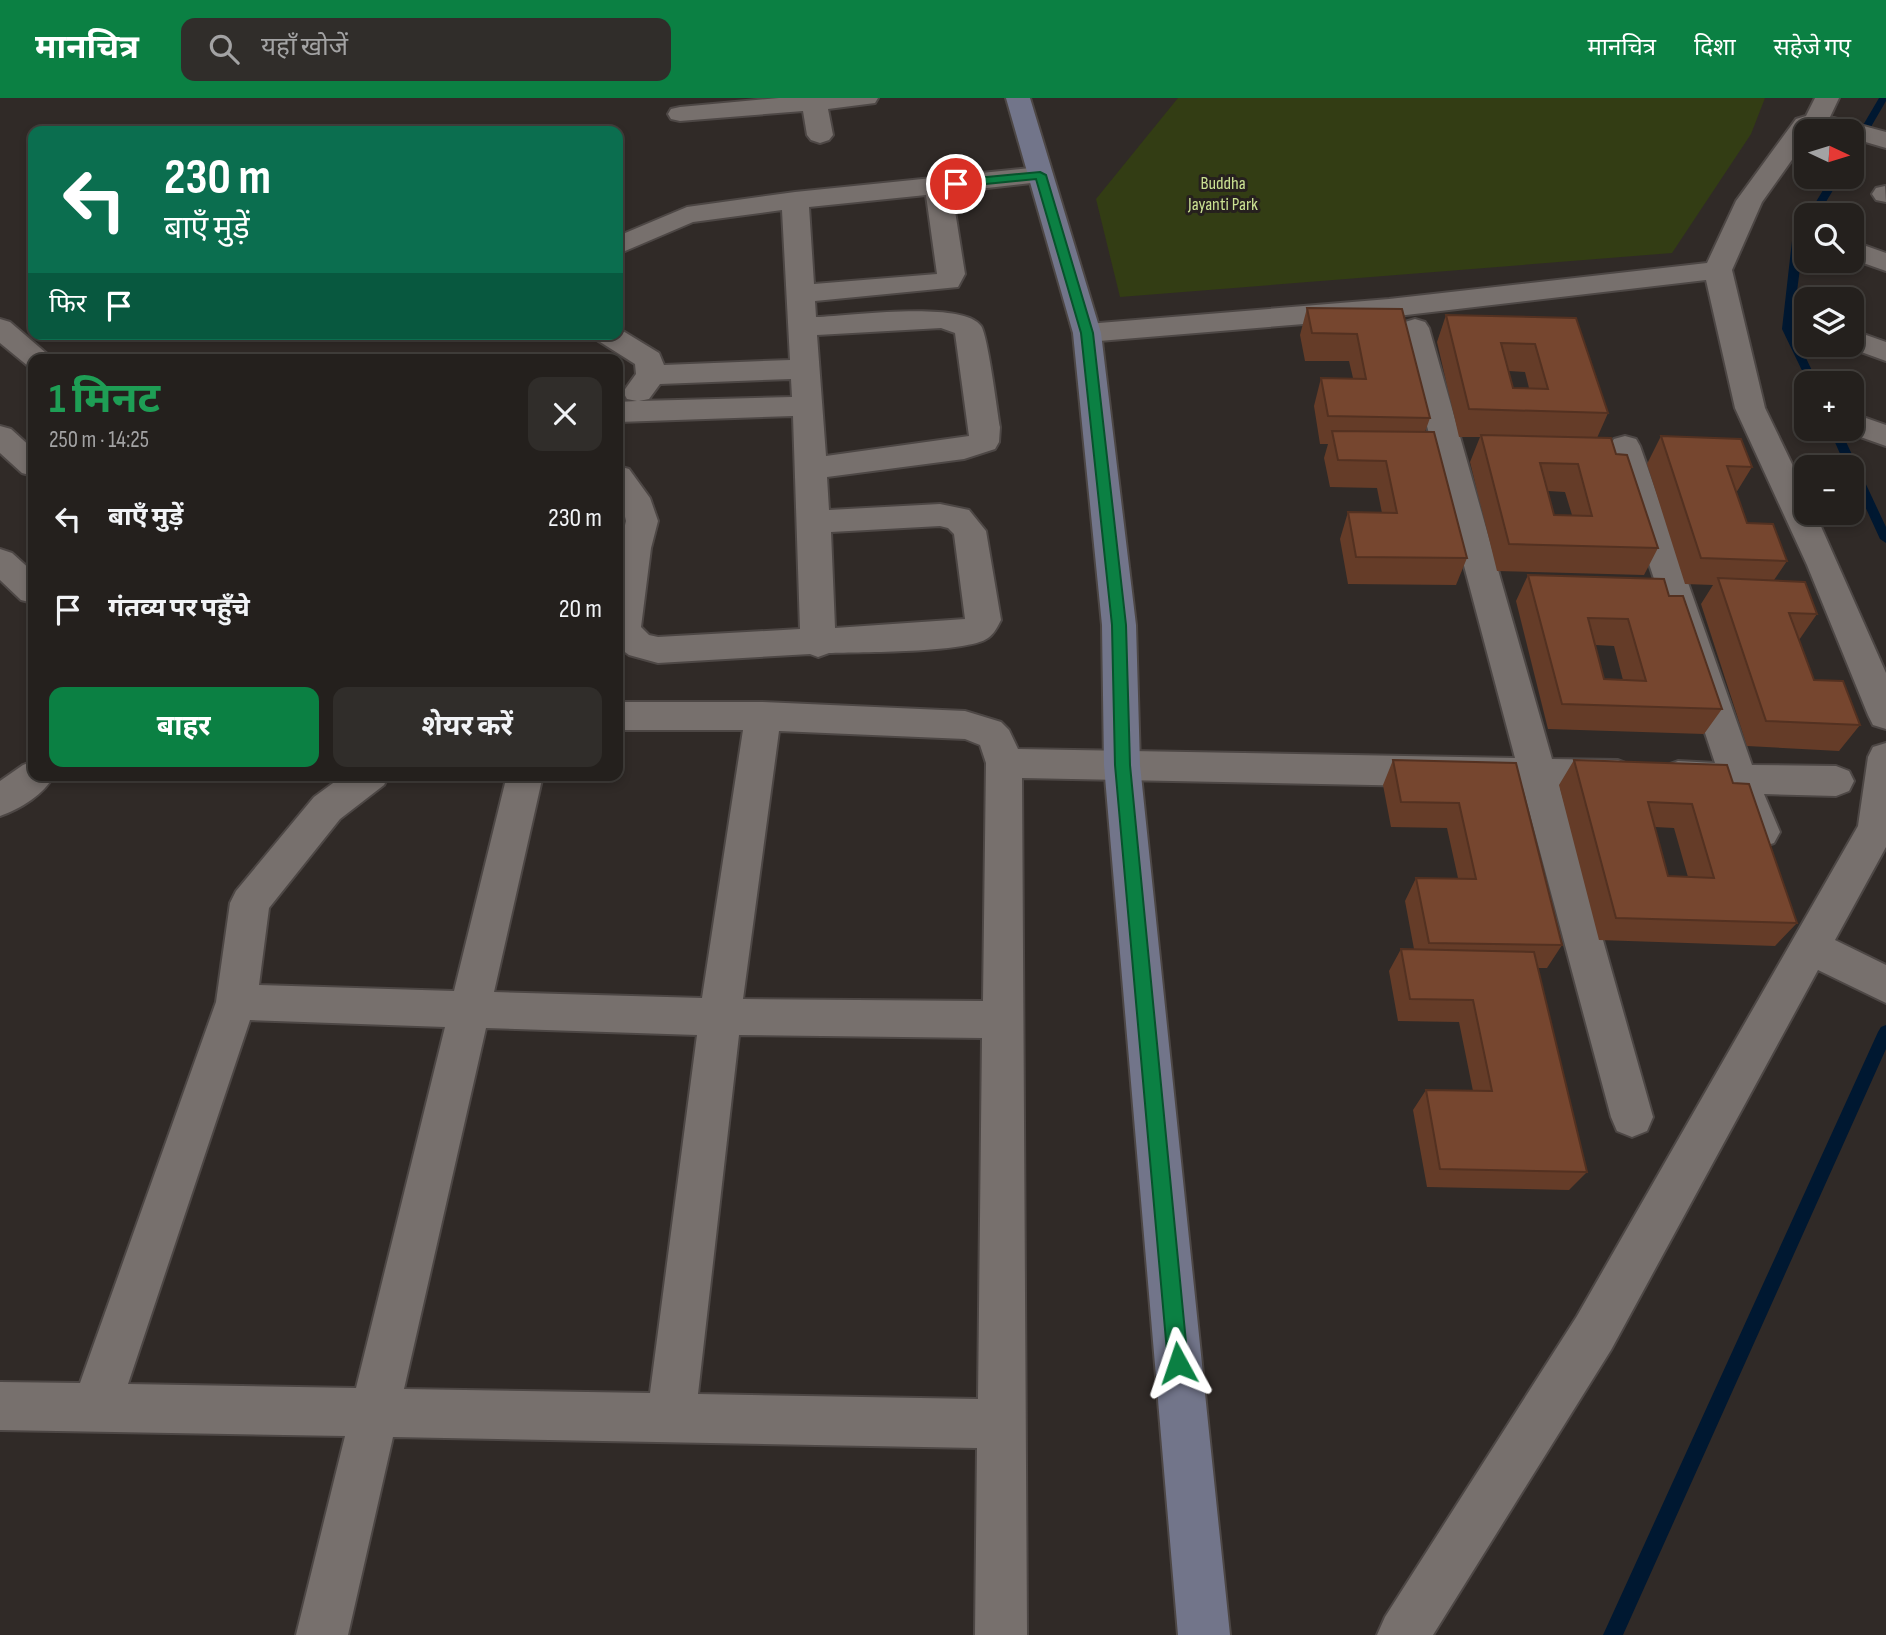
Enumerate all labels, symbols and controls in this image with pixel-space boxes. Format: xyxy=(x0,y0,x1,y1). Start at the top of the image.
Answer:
search box xyxy=(181,18,671,81)
text: मानचित्र xyxy=(35,28,139,68)
icon: search xyxy=(205,30,243,68)
text: यहाँ खोजें xyxy=(261,32,348,63)
text: मानचित्र xyxy=(1588,33,1656,62)
text: दिशा xyxy=(1694,33,1736,62)
text: सहेजे गए xyxy=(1774,33,1851,62)
north arrow xyxy=(1794,119,1864,189)
map controls xyxy=(1794,119,1864,525)
text: 230 m xyxy=(164,149,271,208)
icon: left xyxy=(49,154,140,245)
pin xyxy=(926,154,986,214)
icon: arrive xyxy=(937,165,975,203)
park label: Buddha Jayanti Park xyxy=(1187,173,1258,215)
button: search xyxy=(1794,203,1864,273)
text: बाएँ मुड़ें xyxy=(164,209,250,248)
icon: arrive xyxy=(100,287,138,325)
button: layers xyxy=(1794,287,1864,357)
text: फिर xyxy=(49,289,86,320)
button: + xyxy=(1794,371,1864,441)
text: 1 मिनट xyxy=(49,374,160,425)
button: close xyxy=(528,377,602,451)
text: 250 m · 14:25 xyxy=(49,426,149,454)
button: − xyxy=(1794,455,1864,525)
icon: left xyxy=(49,500,87,538)
text: बाएँ मुड़ें xyxy=(108,502,183,533)
text: 230 m xyxy=(548,503,602,534)
icon: arrive xyxy=(49,591,87,629)
text: गंतव्य पर पहुँचे xyxy=(108,593,250,624)
text: 20 m xyxy=(559,594,602,625)
button: बाहर xyxy=(49,687,319,767)
button: शेयर करें xyxy=(333,687,602,767)
position arrow xyxy=(1141,1326,1215,1400)

